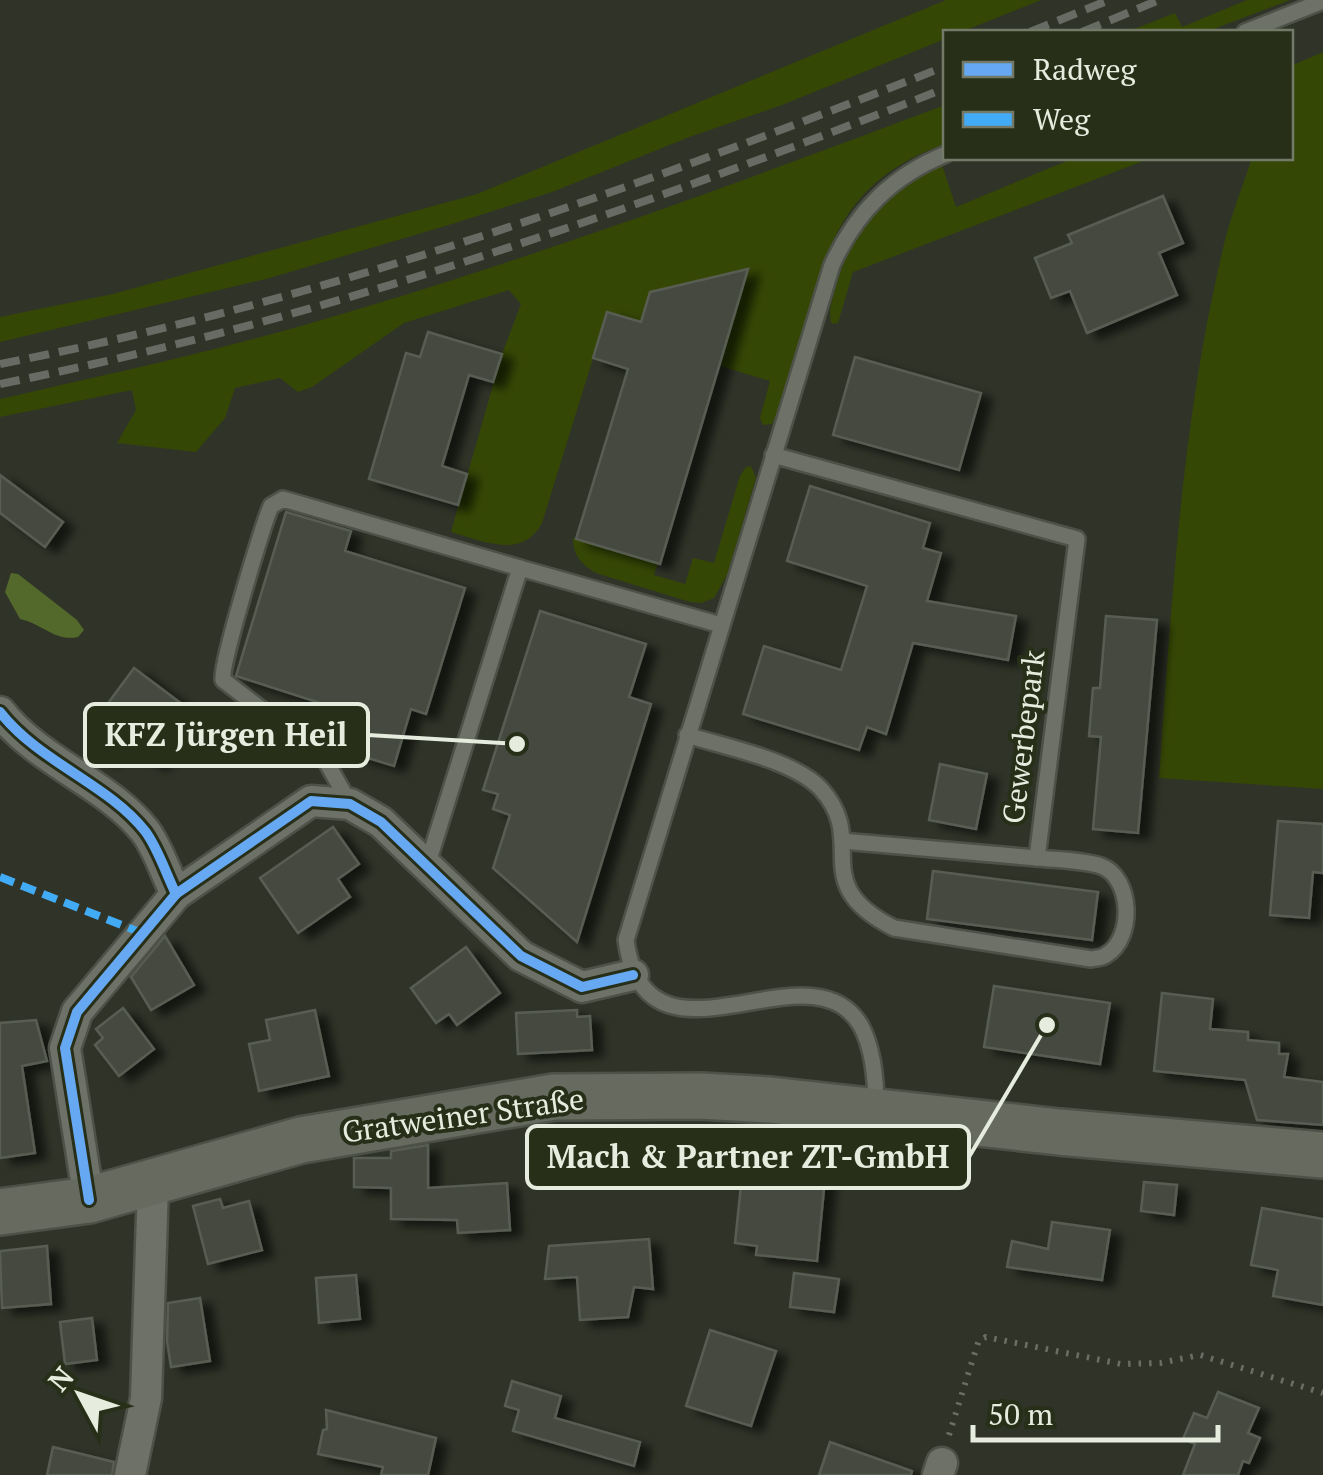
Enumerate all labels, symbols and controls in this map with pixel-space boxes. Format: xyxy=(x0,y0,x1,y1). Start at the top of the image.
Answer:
legend xyxy=(943,30,1293,160)
text: Radweg xyxy=(1033,49,1137,89)
text: Weg xyxy=(1033,99,1091,139)
street label: Gewerbepark xyxy=(993,647,1054,826)
callout: KFZ Jürgen Heil xyxy=(85,704,368,766)
text: KFZ Jürgen Heil xyxy=(105,713,347,755)
street label: Gratweiner Straße xyxy=(339,1078,586,1152)
callout: Mach & Partner ZT-GmbH xyxy=(527,1126,969,1188)
text: Mach & Partner ZT-GmbH xyxy=(547,1135,949,1177)
north arrow xyxy=(30,1345,130,1445)
text: N xyxy=(39,1359,81,1399)
scale bar xyxy=(973,1380,1218,1442)
text: 50 m xyxy=(988,1394,1053,1434)

